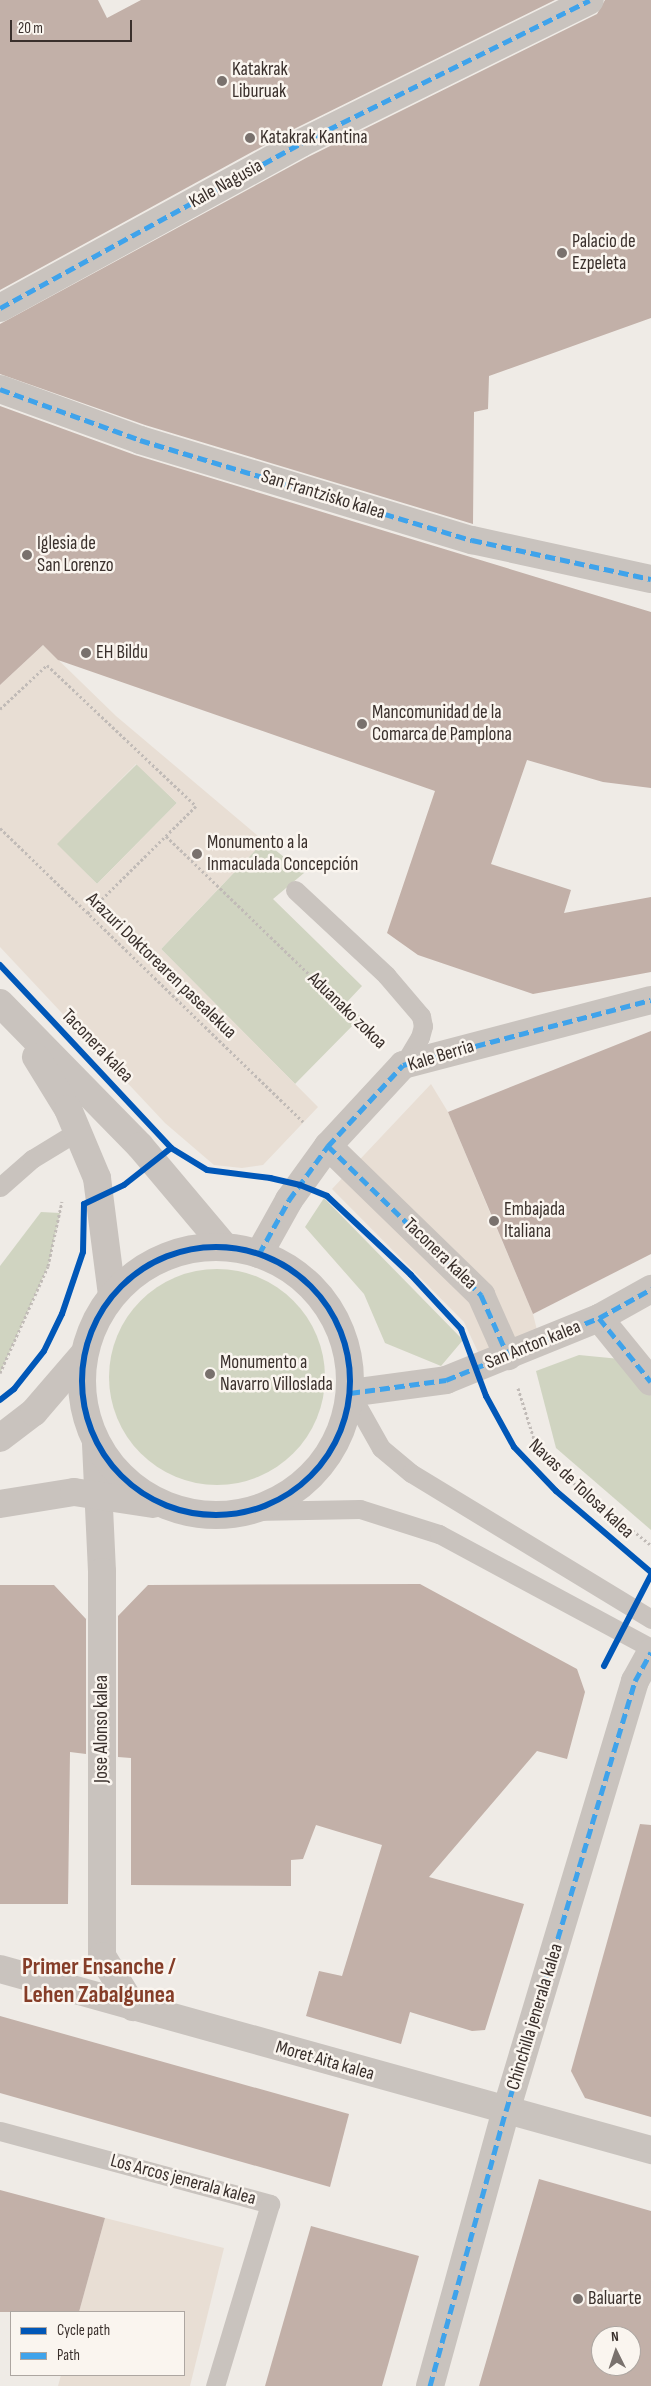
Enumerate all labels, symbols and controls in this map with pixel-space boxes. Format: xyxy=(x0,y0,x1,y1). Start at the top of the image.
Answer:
scale bar xyxy=(12,10,135,42)
text: 20 m xyxy=(18,19,43,38)
place label: Katakrak Liburuak xyxy=(232,59,288,103)
marker: Katakrak Liburuak xyxy=(216,75,228,87)
place label: Katakrak Kantina xyxy=(260,127,368,149)
marker: Katakrak Kantina xyxy=(244,132,256,144)
street label: Kale Nagusia xyxy=(185,155,267,213)
place label: Palacio de Ezpeleta xyxy=(572,231,636,275)
marker: Palacio de Ezpeleta xyxy=(556,247,568,259)
street label: San Frantzisko kalea xyxy=(258,465,388,525)
place label: Iglesia de San Lorenzo xyxy=(37,533,114,577)
marker: Iglesia de San Lorenzo xyxy=(21,549,33,561)
place label: EH Bildu xyxy=(96,642,148,664)
marker: EH Bildu xyxy=(80,647,92,659)
place label: Mancomunidad de la Comarca de Pamplona xyxy=(372,702,512,746)
marker: Mancomunidad de la Comarca de Pamplona xyxy=(356,718,368,730)
place label: Monumento a la Inmaculada Concepción xyxy=(207,832,358,876)
marker: Monumento a la Inmaculada Concepción xyxy=(191,848,203,860)
street label: Arazuri Doktorearen pasealekua xyxy=(81,888,241,1044)
street label: Aduanako zokoa xyxy=(303,968,391,1054)
street label: Taconera kalea xyxy=(56,1004,138,1088)
street label: Kale Berria xyxy=(405,1035,477,1077)
place label: Embajada Italiana xyxy=(504,1199,565,1243)
street label: Taconera kalea xyxy=(398,1213,482,1295)
marker: Embajada Italiana xyxy=(488,1215,500,1227)
street label: San Anton kalea xyxy=(482,1315,584,1375)
place label: Monumento a Navarro Villoslada xyxy=(220,1352,333,1396)
marker: Monumento a Navarro Villoslada xyxy=(204,1368,216,1380)
street label: Navas de Tolosa kalea xyxy=(524,1434,638,1544)
street label: Jose Alonso kalea xyxy=(91,1675,113,1783)
street label: Chinchilla jenerala kalea xyxy=(502,1941,568,2093)
district label: Primer Ensanche / Lehen Zabalgunea xyxy=(22,1953,176,2009)
street label: Moret Aita kalea xyxy=(273,2036,377,2086)
street label: Los Arcos jenerala kalea xyxy=(108,2150,258,2210)
place label: Baluarte xyxy=(588,2288,642,2310)
marker: Baluarte xyxy=(572,2293,584,2305)
legend xyxy=(10,2311,185,2376)
text: Cycle path xyxy=(57,2321,110,2340)
north arrow xyxy=(591,2326,641,2376)
text: N xyxy=(611,2328,619,2345)
text: Path xyxy=(57,2346,80,2365)

